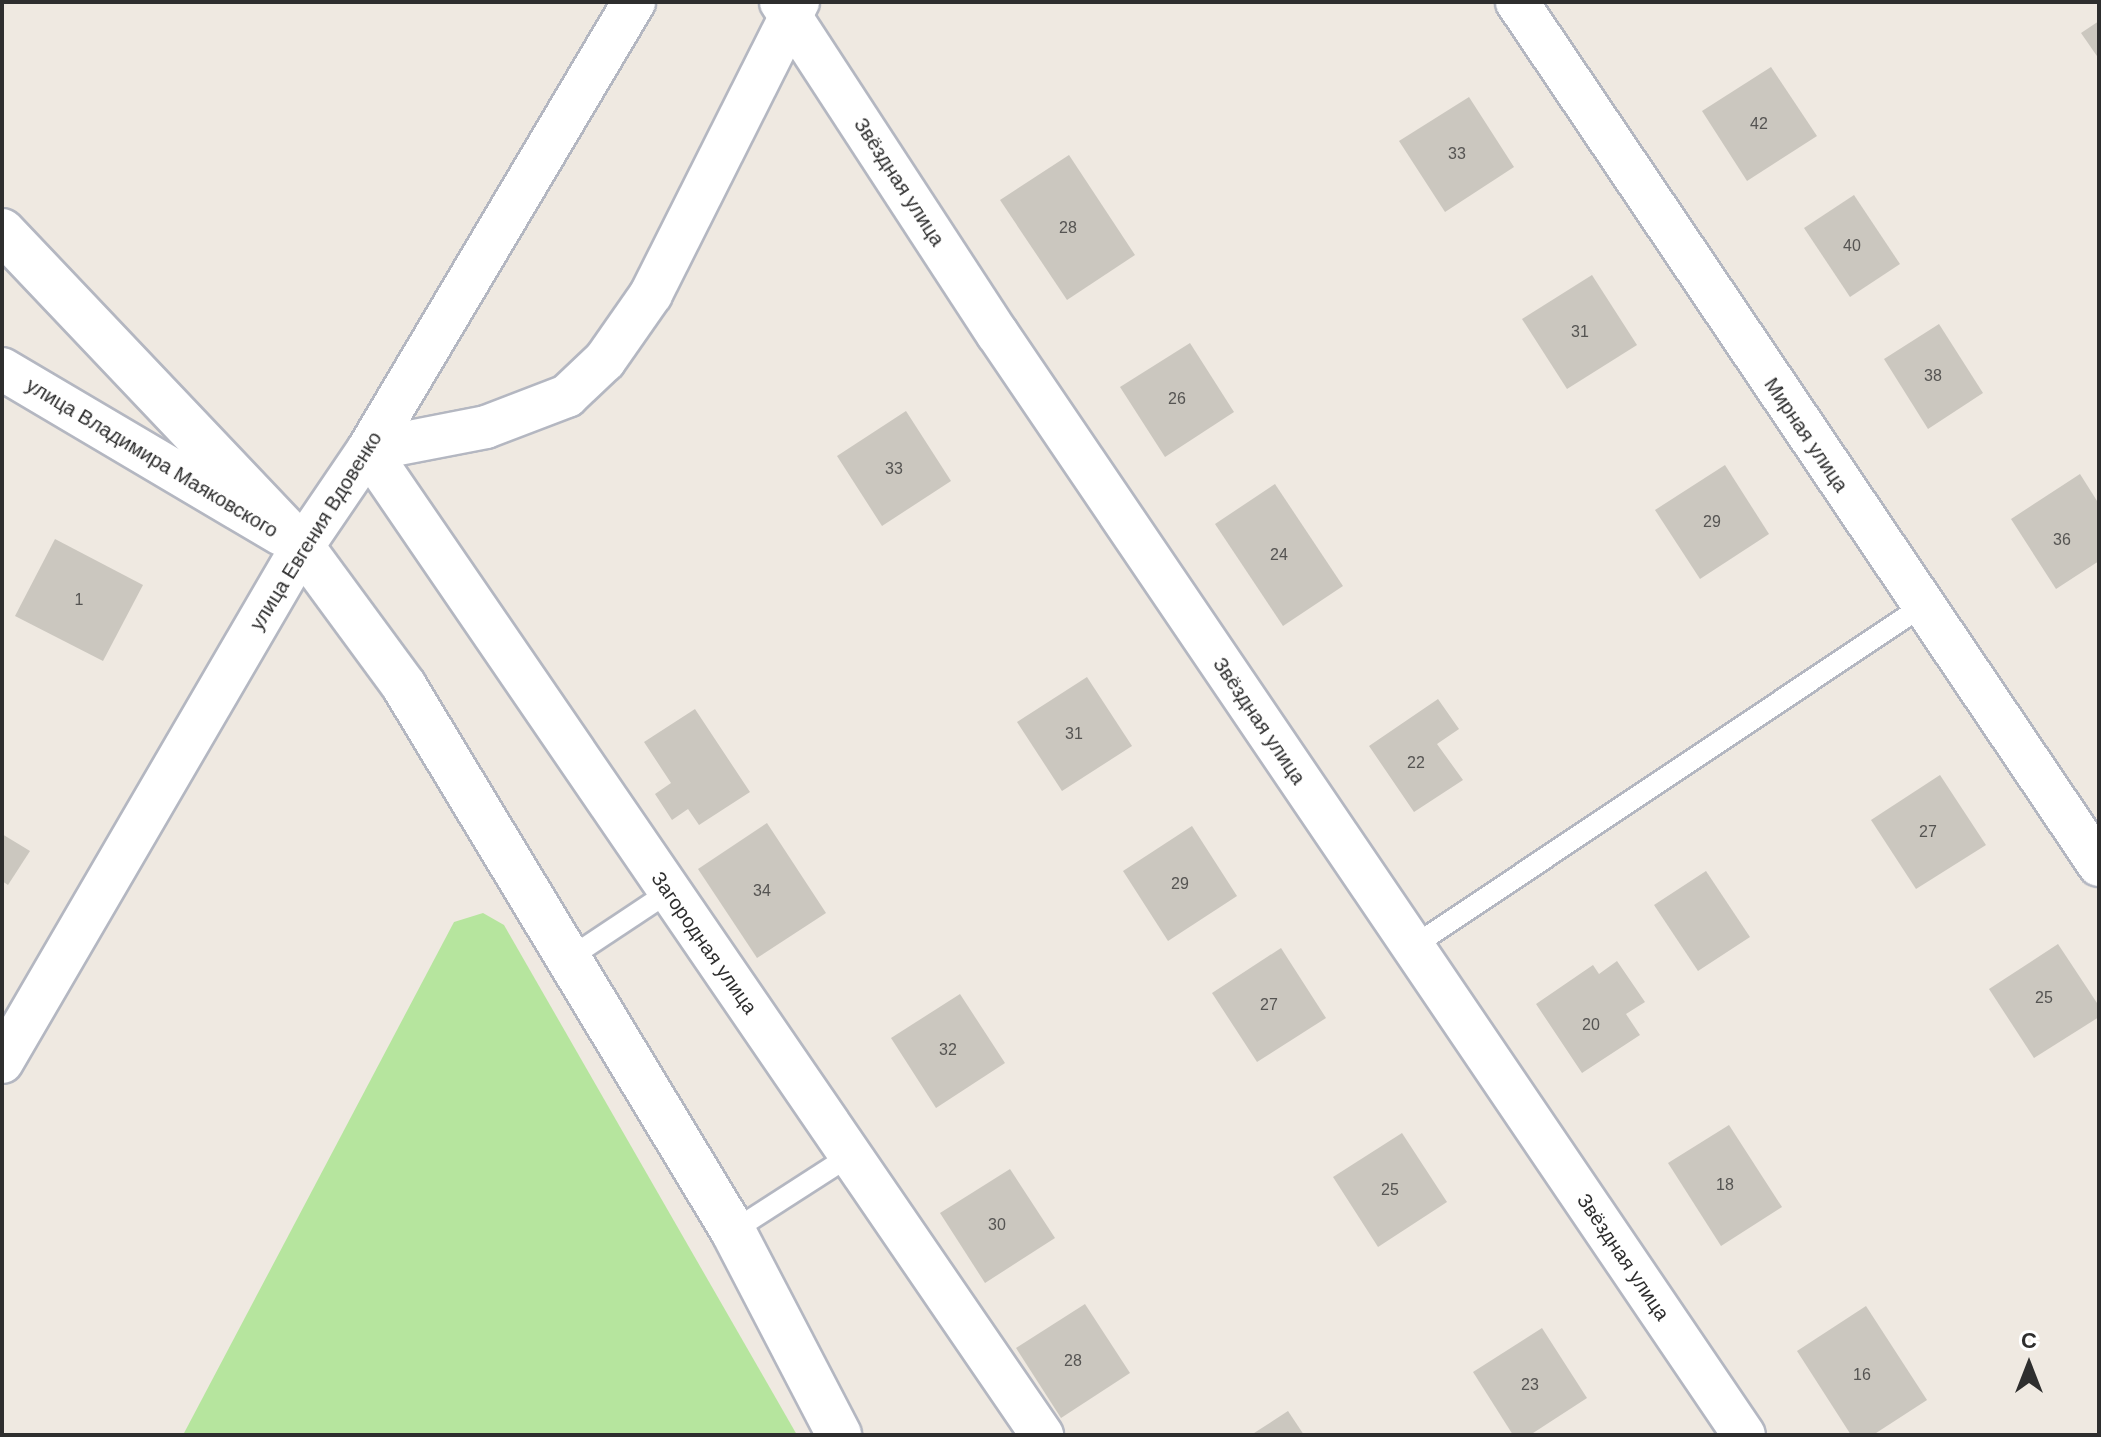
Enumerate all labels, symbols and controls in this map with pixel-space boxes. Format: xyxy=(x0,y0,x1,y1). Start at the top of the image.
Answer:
street label: Звёздная улица xyxy=(849,114,949,250)
house number: 42 xyxy=(1750,114,1768,134)
house number: 33 xyxy=(1448,144,1466,164)
house number: 28 xyxy=(1059,218,1077,238)
house number: 40 xyxy=(1843,236,1861,256)
house number: 31 xyxy=(1571,322,1589,342)
house number: 38 xyxy=(1924,366,1942,386)
street label: улица Владимира Маяковского xyxy=(22,373,282,543)
street label: Мирная улица xyxy=(1759,373,1853,497)
house number: 26 xyxy=(1168,389,1186,409)
street label: улица Евгения Вдовенко xyxy=(245,427,387,635)
house number: 33 xyxy=(885,459,903,479)
house number: 29 xyxy=(1703,512,1721,532)
house number: 36 xyxy=(2053,530,2071,550)
house number: 24 xyxy=(1270,545,1288,565)
house number: 1 xyxy=(75,590,83,610)
street label: Звёздная улица xyxy=(1208,653,1310,789)
house number: 31 xyxy=(1065,724,1083,744)
house number: 22 xyxy=(1407,753,1425,773)
house number: 27 xyxy=(1919,822,1937,842)
street label: Загородная улица xyxy=(646,867,762,1019)
house number: 29 xyxy=(1171,874,1189,894)
house number: 34 xyxy=(753,881,771,901)
house number: 25 xyxy=(2035,988,2053,1008)
house number: 27 xyxy=(1260,995,1278,1015)
house number: 20 xyxy=(1582,1015,1600,1035)
house number: 32 xyxy=(939,1040,957,1060)
house number: 18 xyxy=(1716,1175,1734,1195)
house number: 25 xyxy=(1381,1180,1399,1200)
street label: Звёздная улица xyxy=(1572,1189,1674,1325)
house number: 30 xyxy=(988,1215,1006,1235)
north arrow xyxy=(1989,1325,2069,1405)
text: С xyxy=(2021,1328,2037,1353)
house number: 28 xyxy=(1064,1351,1082,1371)
house number: 16 xyxy=(1853,1365,1871,1385)
house number: 23 xyxy=(1521,1375,1539,1395)

